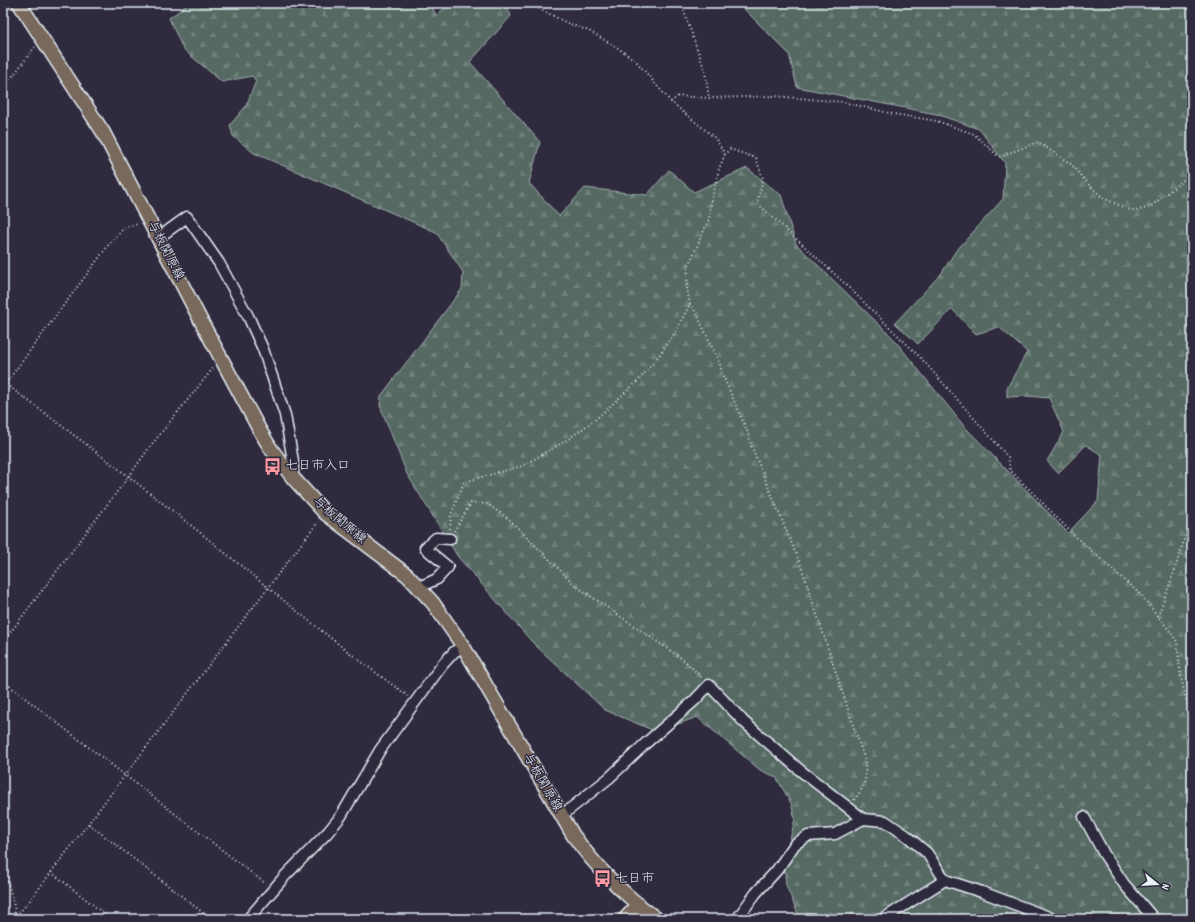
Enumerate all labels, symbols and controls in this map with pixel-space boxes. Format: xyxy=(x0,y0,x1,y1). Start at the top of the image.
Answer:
street label: 与板関原線 xyxy=(142,218,189,285)
bus stop icon: 七日市入口 xyxy=(262,456,282,476)
place label: 七日市入口 xyxy=(285,457,350,476)
street label: 与板関原線 xyxy=(308,493,371,550)
street label: 与板関原線 xyxy=(518,750,567,817)
north arrow xyxy=(1137,864,1177,904)
bus stop icon: 七日市 xyxy=(592,869,612,889)
place label: 七日市 xyxy=(615,870,654,889)
text: N xyxy=(1156,881,1173,892)

